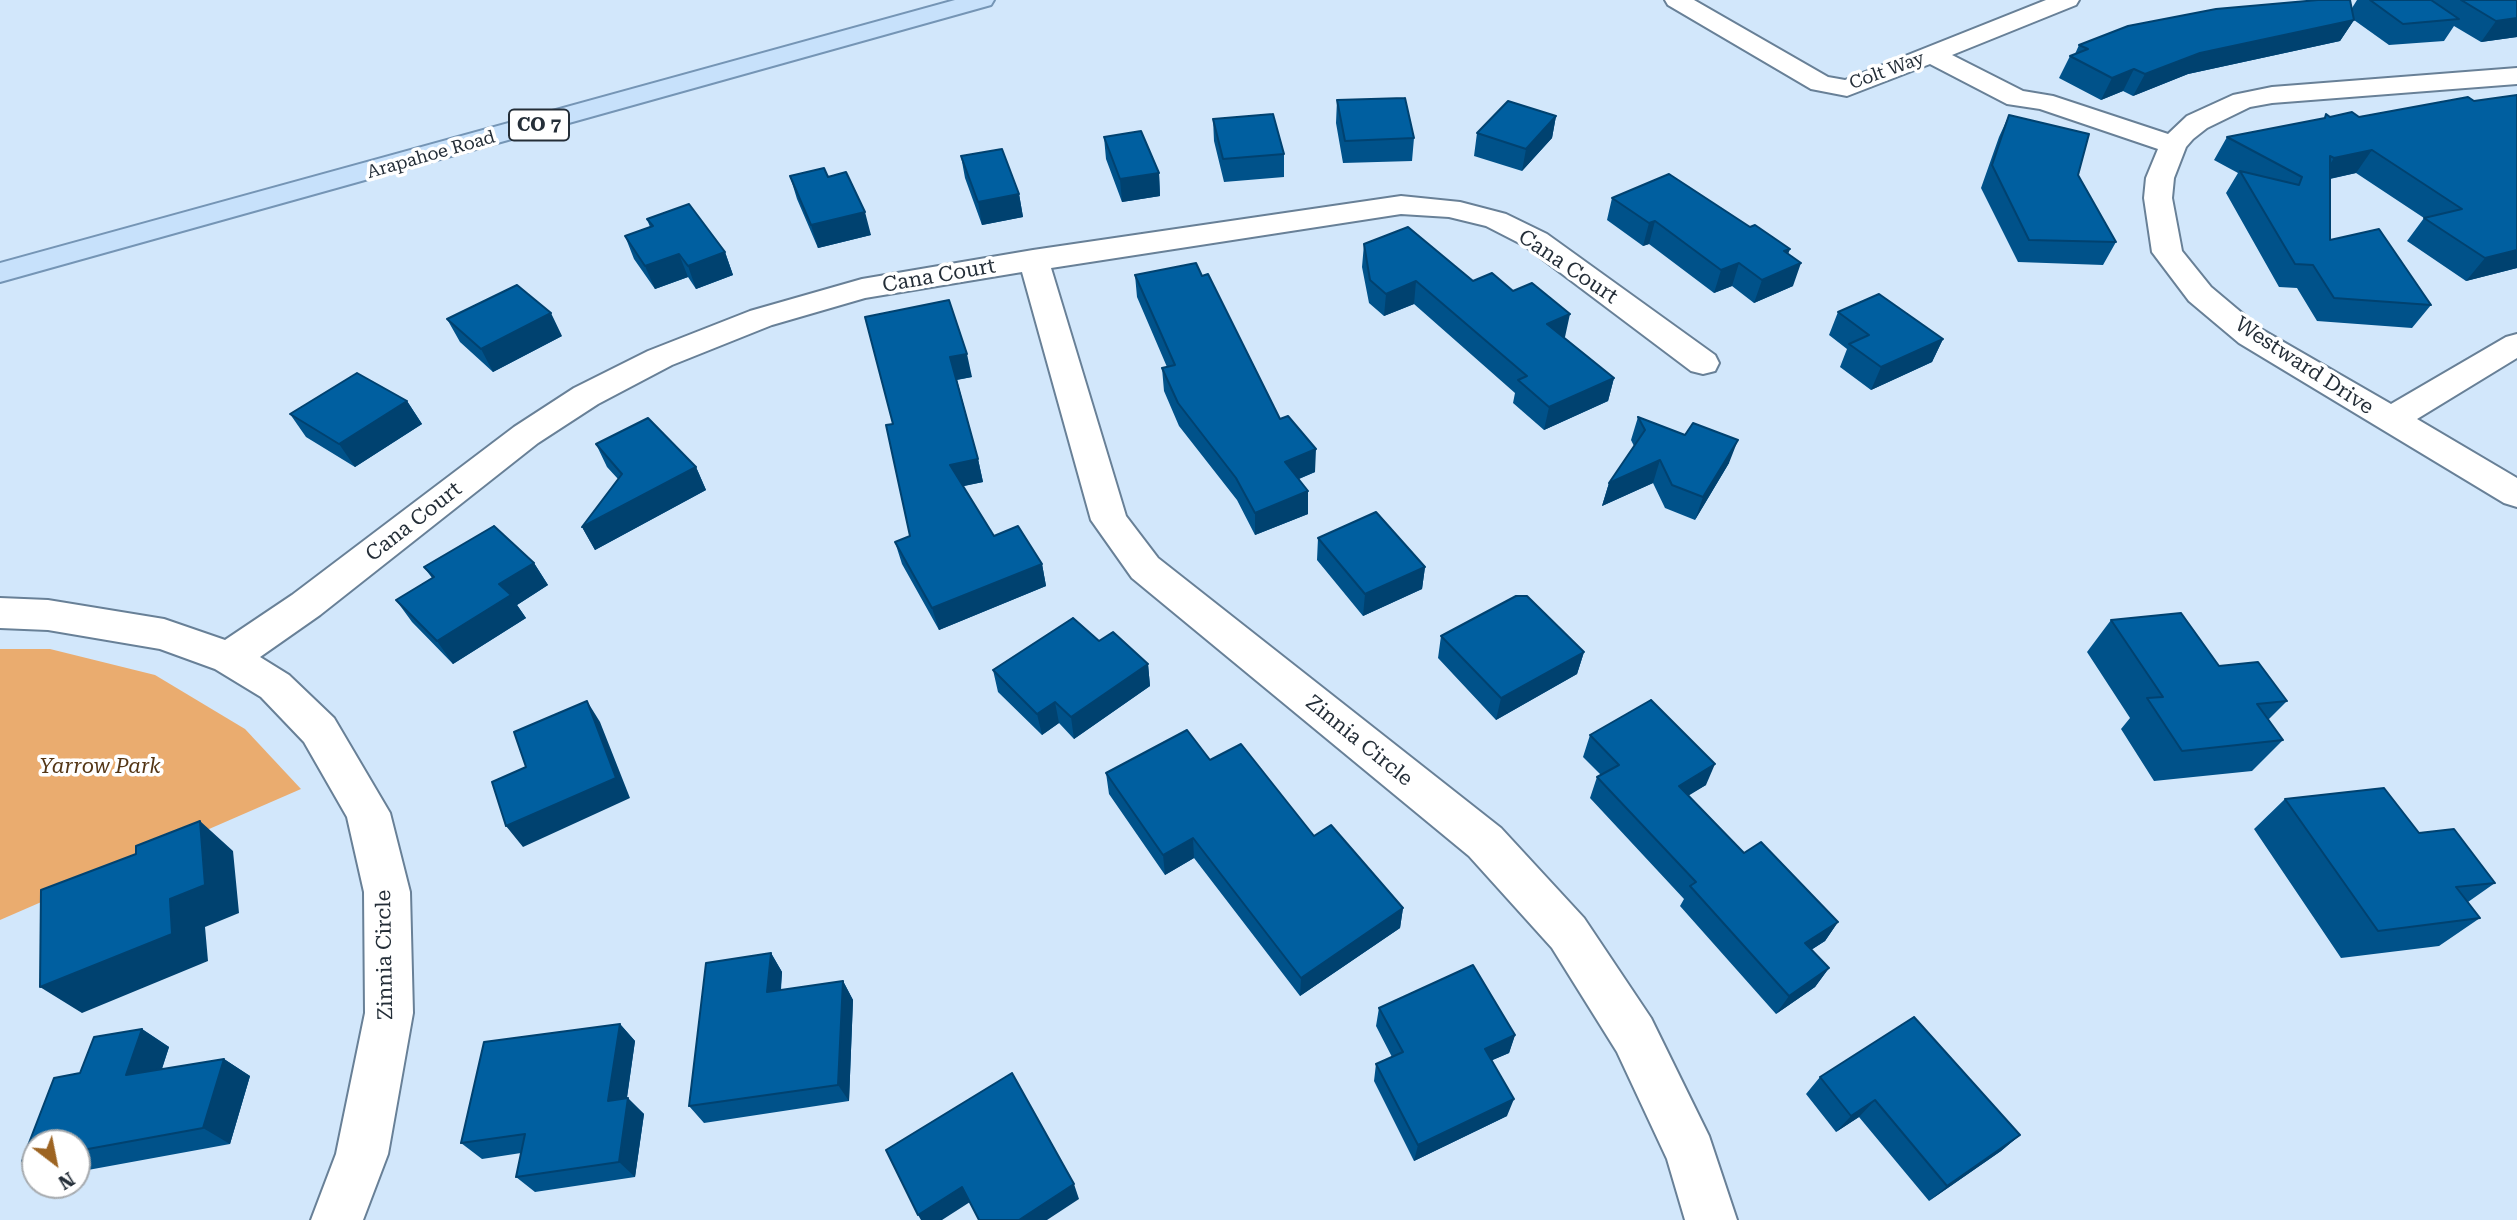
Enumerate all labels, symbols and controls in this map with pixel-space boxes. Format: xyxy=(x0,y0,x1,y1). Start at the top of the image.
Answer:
street label: Colt Way xyxy=(1847,47,1927,95)
road number: CO 7 xyxy=(509,110,569,140)
street label: Arapahoe Road xyxy=(364,126,498,184)
street label: Cana Court xyxy=(1513,225,1623,309)
street label: Cana Court xyxy=(880,254,998,298)
street label: Westward Drive xyxy=(2230,312,2378,420)
street label: Cana Court xyxy=(361,477,467,567)
street label: Zinnia Circle xyxy=(1300,690,1418,792)
park label: Yarrow Park xyxy=(39,754,161,780)
street label: Zinnia Circle xyxy=(371,890,399,1020)
north arrow xyxy=(21,1129,91,1199)
text: N xyxy=(54,1167,79,1194)

